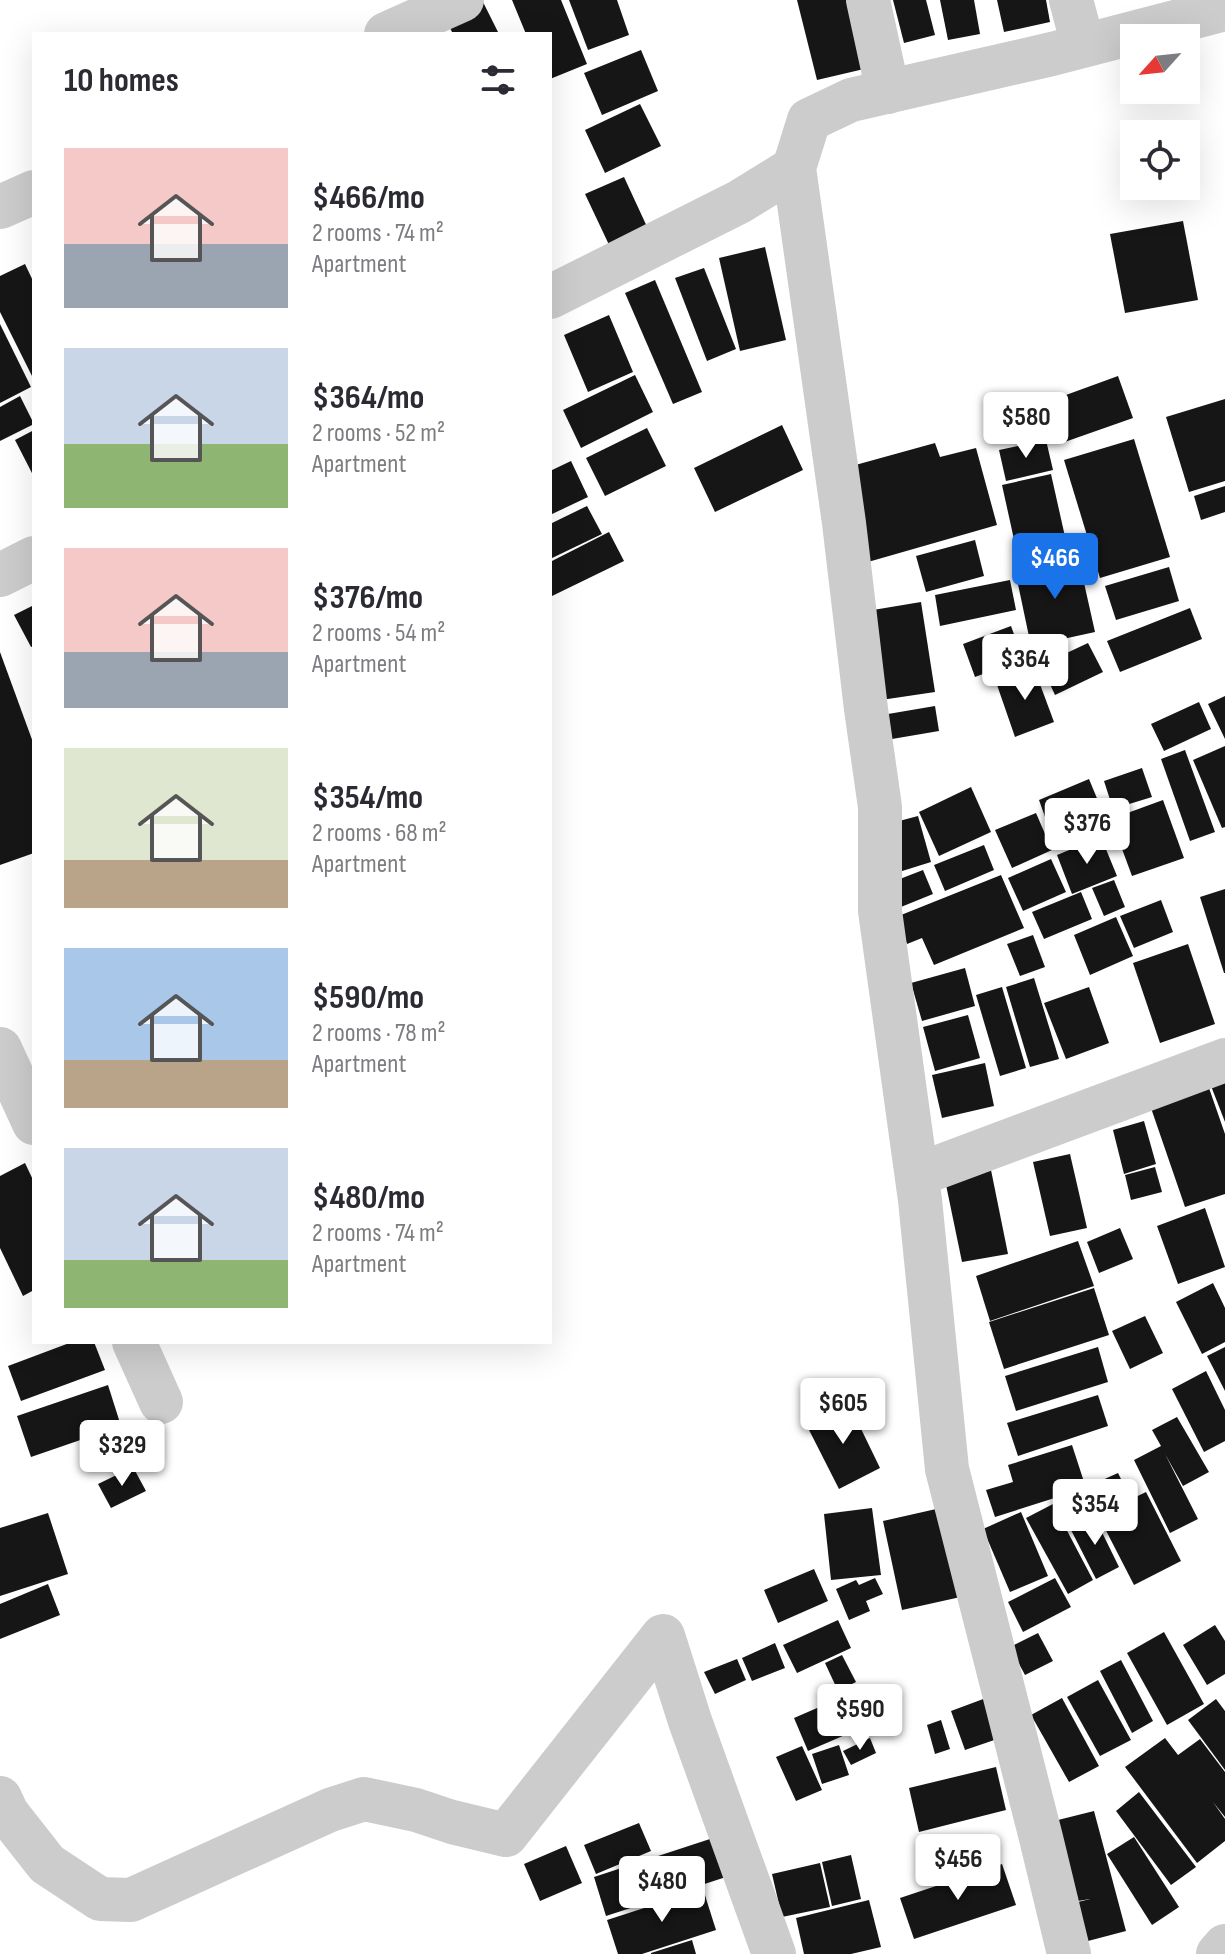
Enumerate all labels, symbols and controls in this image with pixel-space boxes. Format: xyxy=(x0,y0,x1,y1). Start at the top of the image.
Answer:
north arrow xyxy=(1120,24,1200,104)
map controls xyxy=(1120,24,1200,200)
icon: filters xyxy=(476,58,520,102)
text: 10 homes xyxy=(64,60,179,101)
button: locate xyxy=(1120,120,1200,200)
text: $466/mo xyxy=(312,177,425,218)
icon: home xyxy=(128,180,224,276)
text: 2 rooms · 74 m² xyxy=(312,218,444,249)
text: Apartment xyxy=(312,249,406,280)
text: $364/mo xyxy=(312,377,424,418)
icon: home xyxy=(128,380,224,476)
pin: $580 xyxy=(979,392,1073,460)
text: $580 xyxy=(1001,402,1051,433)
text: 2 rooms · 52 m² xyxy=(312,418,445,449)
text: Apartment xyxy=(312,449,406,480)
pin: $466 xyxy=(1008,533,1102,601)
text: $466 xyxy=(1030,543,1080,574)
text: $376/mo xyxy=(312,577,423,618)
icon: home xyxy=(128,580,224,676)
text: 2 rooms · 54 m² xyxy=(312,618,445,649)
pin: $364 xyxy=(978,634,1072,702)
text: $364 xyxy=(1000,644,1050,675)
text: Apartment xyxy=(312,649,406,680)
text: $354/mo xyxy=(312,777,423,818)
icon: home xyxy=(128,780,224,876)
pin: $376 xyxy=(1040,798,1134,866)
text: $376 xyxy=(1063,808,1111,839)
text: 2 rooms · 68 m² xyxy=(312,818,447,849)
text: Apartment xyxy=(312,849,406,880)
text: $590/mo xyxy=(312,977,424,1018)
icon: home xyxy=(128,980,224,1076)
text: 2 rooms · 78 m² xyxy=(312,1018,446,1049)
text: Apartment xyxy=(312,1049,406,1080)
text: $480/mo xyxy=(312,1177,425,1218)
icon: home xyxy=(128,1180,224,1276)
text: 2 rooms · 74 m² xyxy=(312,1218,444,1249)
text: Apartment xyxy=(312,1249,406,1280)
pin: $605 xyxy=(796,1378,890,1446)
text: $605 xyxy=(818,1388,868,1419)
pin: $329 xyxy=(75,1420,169,1488)
text: $329 xyxy=(98,1430,146,1461)
pin: $354 xyxy=(1048,1479,1142,1547)
text: $354 xyxy=(1071,1489,1119,1520)
pin: $590 xyxy=(813,1684,907,1752)
text: $590 xyxy=(835,1694,885,1725)
pin: $456 xyxy=(911,1834,1005,1902)
text: $456 xyxy=(933,1844,983,1875)
pin: $480 xyxy=(615,1856,709,1924)
text: $480 xyxy=(637,1866,687,1897)

